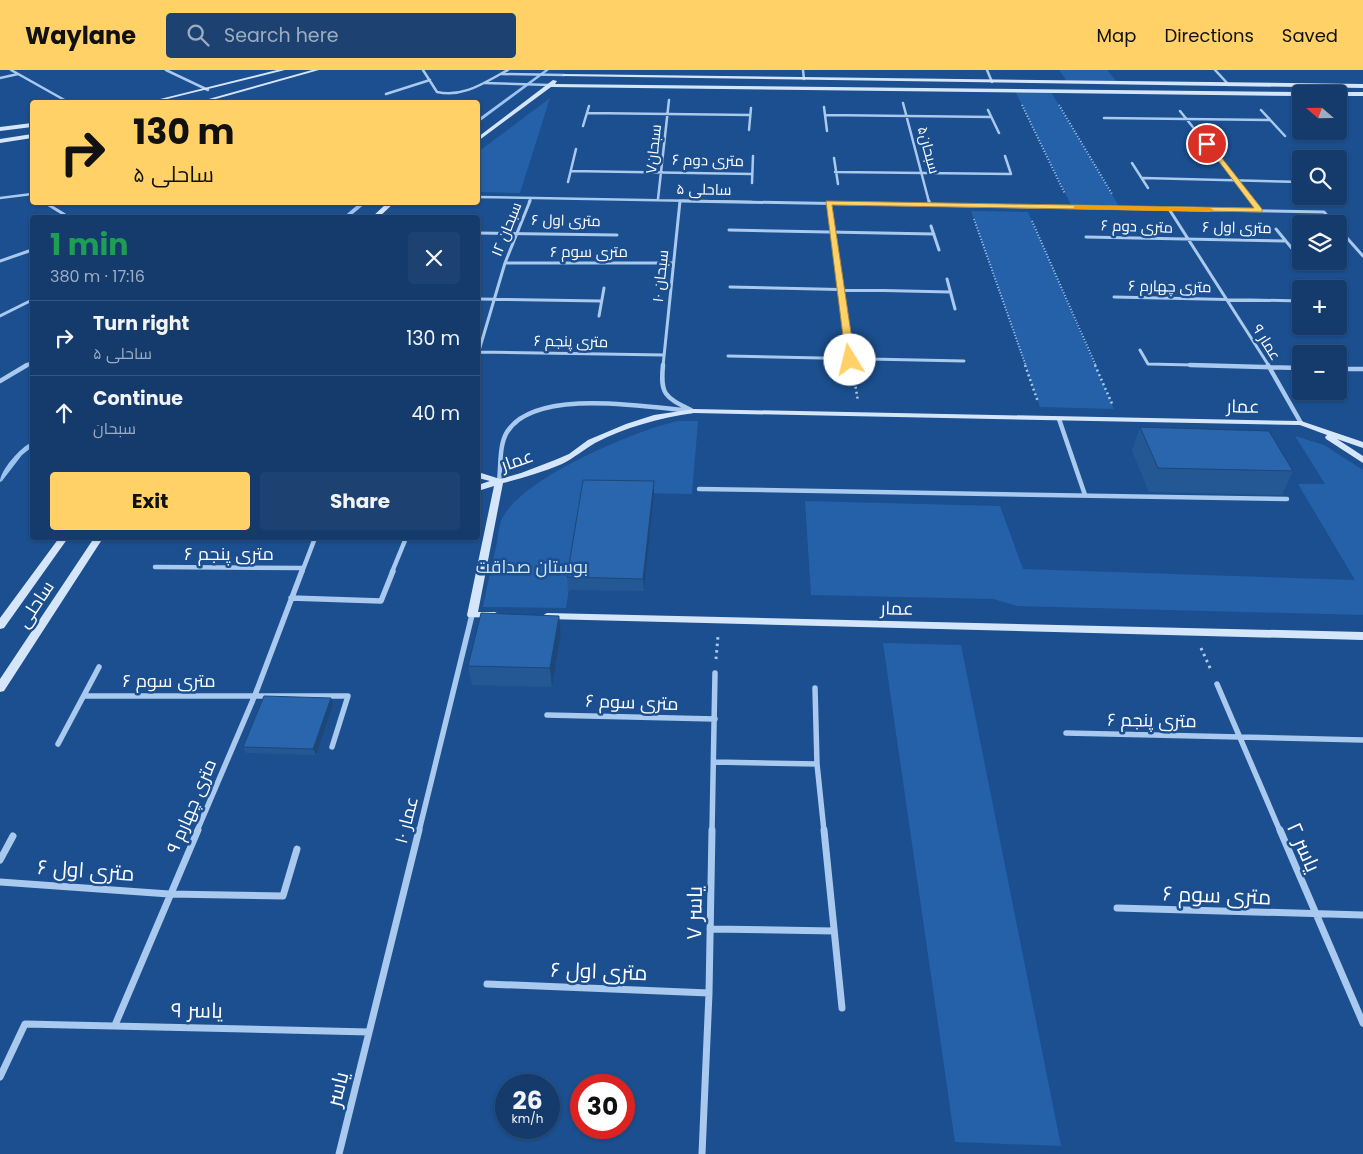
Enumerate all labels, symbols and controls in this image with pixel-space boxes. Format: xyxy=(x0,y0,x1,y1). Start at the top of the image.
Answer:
search box xyxy=(166,13,516,58)
text: Waylane xyxy=(25,19,136,52)
icon: search xyxy=(184,21,212,49)
text: Search here xyxy=(224,22,339,49)
text: Map xyxy=(1097,23,1136,48)
text: Directions xyxy=(1164,23,1254,48)
text: Saved xyxy=(1282,23,1338,48)
north arrow xyxy=(1292,85,1348,140)
map controls xyxy=(1292,85,1347,400)
text: 130 m xyxy=(133,107,235,156)
icon: right xyxy=(50,120,115,185)
street label: سبحان۷ xyxy=(640,123,666,175)
pin xyxy=(1186,123,1228,165)
street label: سبحان۵ xyxy=(913,124,945,176)
icon: arrive xyxy=(1193,130,1221,158)
street label: ۶ متری دوم xyxy=(672,149,744,171)
button: search xyxy=(1292,150,1347,205)
text: ساحلی ۵ xyxy=(133,159,214,190)
street label: ساحلی ۵ xyxy=(676,178,732,200)
street label: سبحان ۱۲ xyxy=(486,199,526,259)
street label: ۶ متری اول xyxy=(531,209,601,231)
street label: ۶ متری دوم xyxy=(1101,214,1173,238)
button: layers xyxy=(1292,215,1347,270)
street label: ۶ متری اول xyxy=(1202,216,1272,238)
text: 1 min xyxy=(50,223,128,266)
button: close xyxy=(408,232,460,284)
street label: ۶ متری سوم xyxy=(550,241,628,262)
street label: سبحان ۱۰ xyxy=(647,249,673,303)
text: 380 m · 17:16 xyxy=(50,265,145,288)
street label: ۶ متری چهارم xyxy=(1128,275,1212,297)
button: + xyxy=(1292,280,1347,335)
text: Turn right xyxy=(93,310,189,337)
street label: عمار ۹ xyxy=(1248,320,1286,364)
icon: right xyxy=(50,324,78,352)
text: 130 m xyxy=(406,325,460,352)
street label: ۶ متری پنجم xyxy=(534,330,608,352)
position arrow xyxy=(823,333,875,385)
text: ساحلی ۵ xyxy=(93,342,152,365)
button: − xyxy=(1292,345,1347,400)
text: Continue xyxy=(93,385,183,412)
street label: عمار xyxy=(1225,393,1260,419)
icon: ahead xyxy=(50,399,78,427)
text: 40 m xyxy=(411,400,460,427)
text: سبحان xyxy=(93,417,136,440)
street label: عمار xyxy=(496,443,537,477)
button: Exit xyxy=(50,472,250,530)
button: Share xyxy=(260,472,460,530)
street label: ۶ متری پنجم xyxy=(184,541,274,566)
park label: بوستان صداقت xyxy=(476,554,588,579)
street label: ساحلی xyxy=(10,576,60,632)
street label: عمار xyxy=(879,595,914,621)
street label: ۶ متری سوم xyxy=(122,668,216,693)
street label: ۶ متری سوم xyxy=(585,688,679,716)
street label: ۶ متری پنجم xyxy=(1107,707,1197,733)
street label: ۹ متری چهارم xyxy=(160,755,222,857)
street label: عمار ۱۰ xyxy=(388,794,424,846)
street label: یاسر ۲ xyxy=(1280,817,1328,877)
street label: ۶ متری اول xyxy=(37,852,135,888)
street label: ۶ متری سوم xyxy=(1162,879,1272,911)
street label: یاسر ۷ xyxy=(679,885,709,940)
street label: ۶ متری اول xyxy=(550,955,648,987)
street label: یاسر ۹ xyxy=(171,995,223,1025)
street label: یاسر xyxy=(318,1068,355,1111)
speed limit sign: 30 xyxy=(570,1074,635,1139)
text: 26 xyxy=(512,1083,543,1118)
text: km/h xyxy=(512,1110,543,1127)

